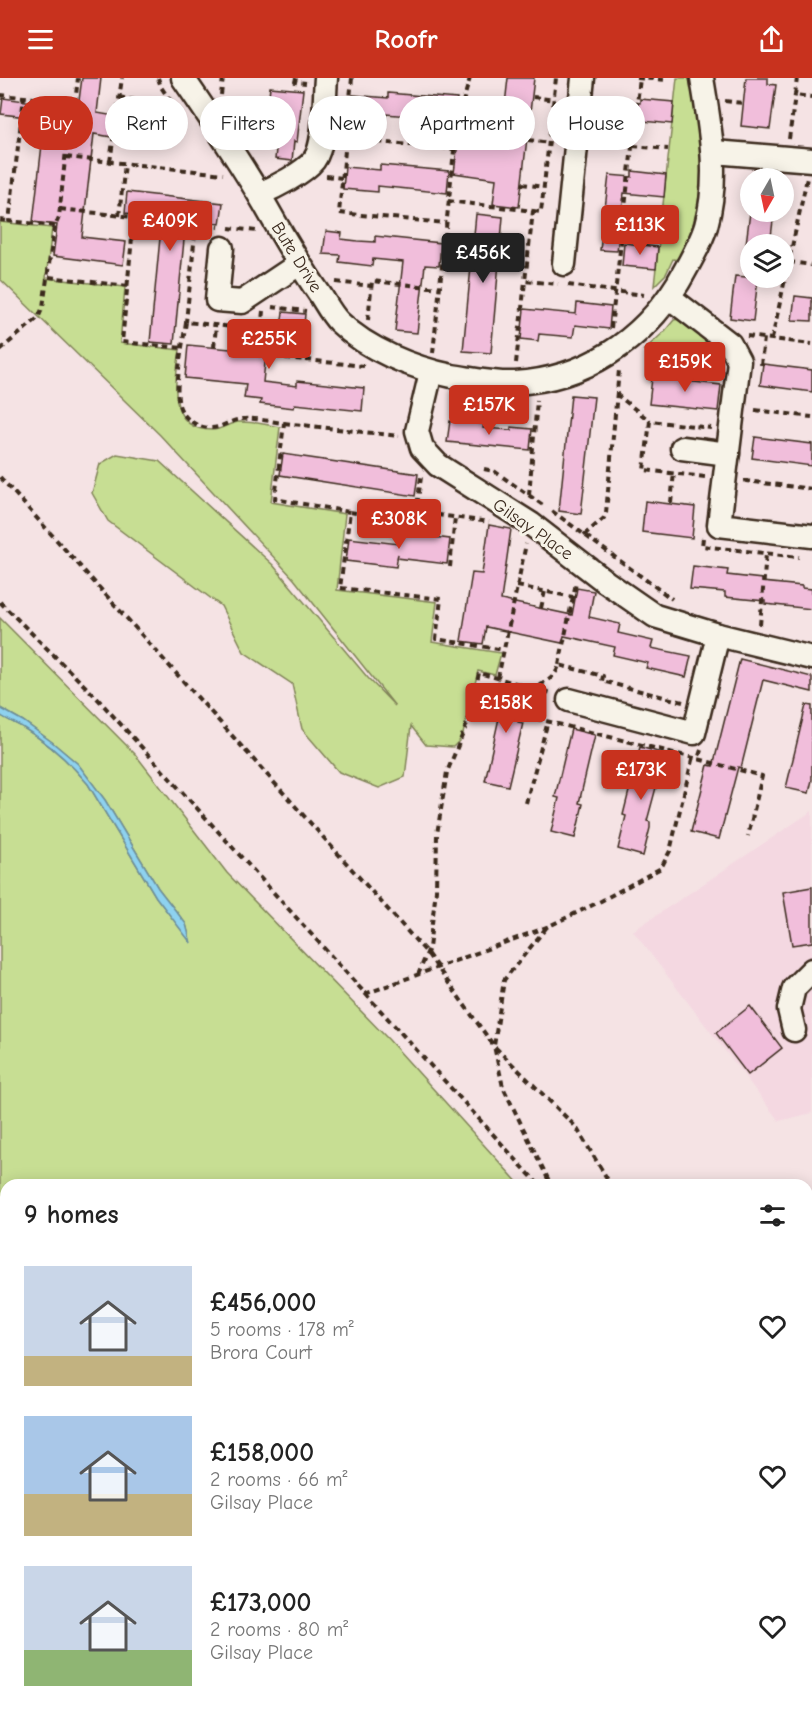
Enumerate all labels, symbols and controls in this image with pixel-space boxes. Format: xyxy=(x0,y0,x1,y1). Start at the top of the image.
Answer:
icon: menu xyxy=(24,23,57,56)
icon: share xyxy=(755,23,788,56)
text: Roofr xyxy=(374,24,438,55)
chip: Buy xyxy=(18,96,93,150)
chip: Rent xyxy=(105,96,188,150)
chip: Filters xyxy=(200,96,296,150)
chip: New xyxy=(308,96,387,150)
chip: Apartment xyxy=(399,96,535,150)
chip: House xyxy=(547,96,645,150)
north arrow xyxy=(740,168,794,222)
map controls xyxy=(740,168,794,288)
pin: £409K xyxy=(128,201,212,252)
pin: £113K xyxy=(598,205,682,256)
text: £409K xyxy=(142,209,198,232)
text: £113K xyxy=(615,213,665,236)
street label: Bute Drive xyxy=(267,218,326,296)
pin: £456K xyxy=(441,233,525,284)
button: layers xyxy=(740,234,794,288)
text: £456K xyxy=(456,241,510,264)
pin: £255K xyxy=(227,319,311,370)
text: £255K xyxy=(241,327,297,350)
pin: £159K xyxy=(643,342,727,393)
text: £159K xyxy=(658,350,712,373)
pin: £157K xyxy=(447,385,531,436)
text: £157K xyxy=(463,393,515,416)
street label: Gilsay Place xyxy=(489,494,577,565)
pin: £308K xyxy=(357,499,441,550)
text: £308K xyxy=(371,507,427,530)
pin: £158K xyxy=(464,683,548,734)
text: £158K xyxy=(479,691,533,714)
pin: £173K xyxy=(599,750,683,801)
text: £173K xyxy=(615,758,667,781)
icon: filters xyxy=(756,1199,789,1232)
text: 9 homes xyxy=(24,1200,119,1230)
text: £456,000 xyxy=(210,1288,316,1318)
icon: home xyxy=(72,1290,144,1362)
icon: heart xyxy=(756,1310,789,1343)
text: 5 rooms · 178 m² xyxy=(210,1318,354,1341)
text: Brora Court xyxy=(210,1341,312,1364)
text: £158,000 xyxy=(210,1438,314,1468)
icon: home xyxy=(72,1440,144,1512)
icon: heart xyxy=(756,1460,789,1493)
text: 2 rooms · 66 m² xyxy=(210,1468,348,1491)
text: Gilsay Place xyxy=(210,1491,313,1514)
text: £173,000 xyxy=(210,1588,311,1618)
icon: home xyxy=(72,1590,144,1662)
icon: heart xyxy=(756,1610,789,1643)
text: 2 rooms · 80 m² xyxy=(210,1618,348,1641)
text: Gilsay Place xyxy=(210,1641,313,1664)

